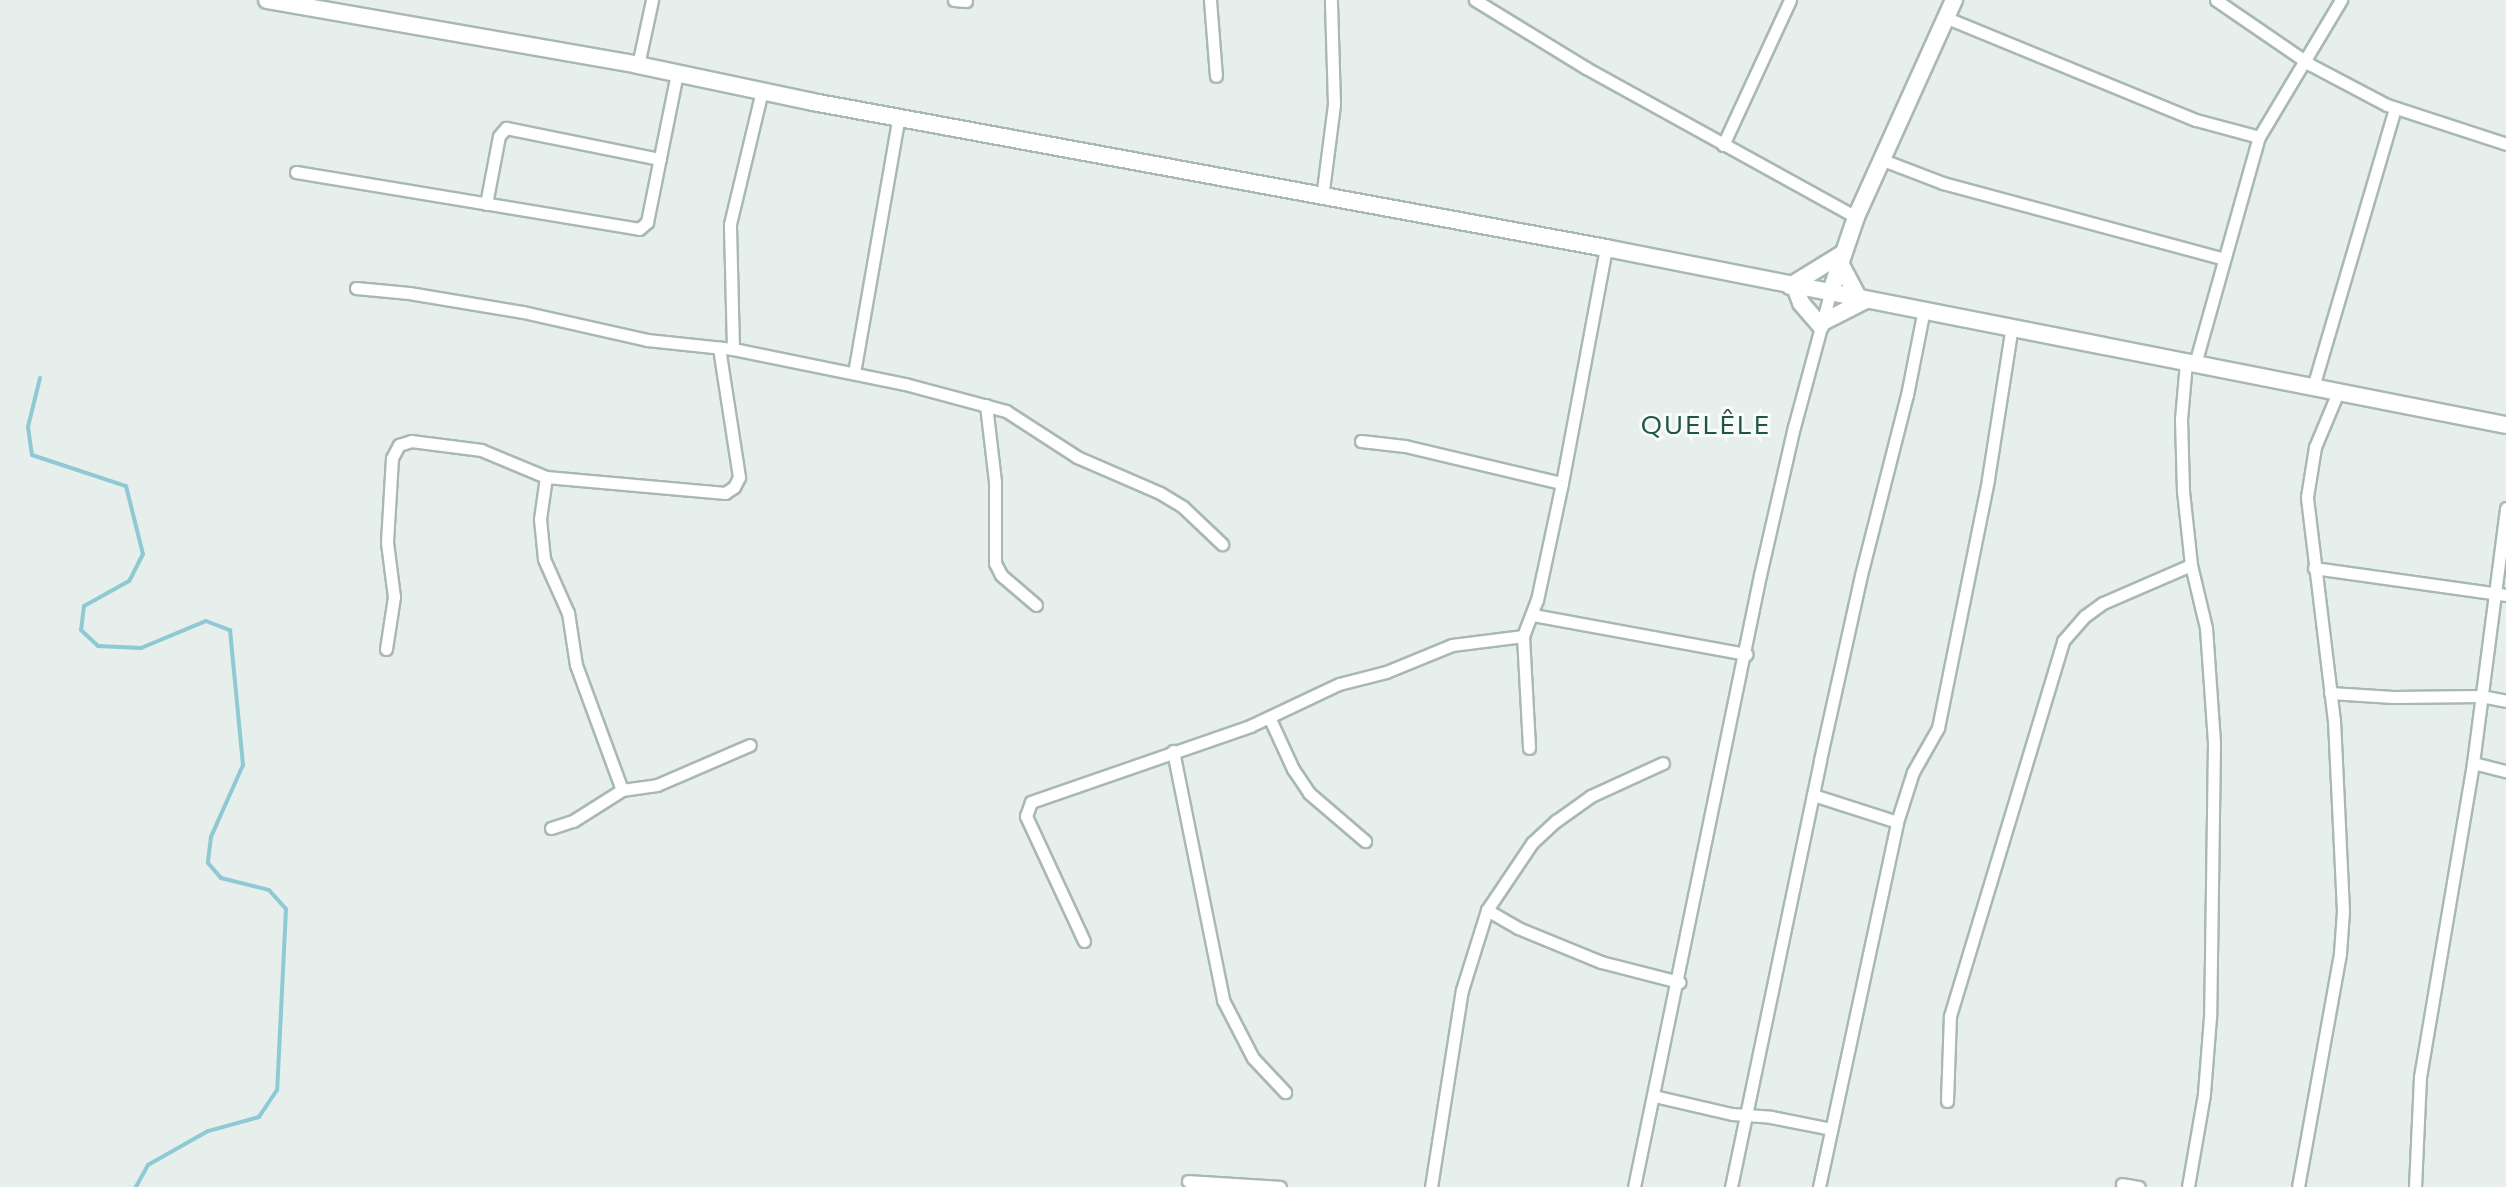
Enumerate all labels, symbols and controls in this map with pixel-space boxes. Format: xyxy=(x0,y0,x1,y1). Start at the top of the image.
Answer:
district label: QUELÊLE xyxy=(1641,408,1771,440)

